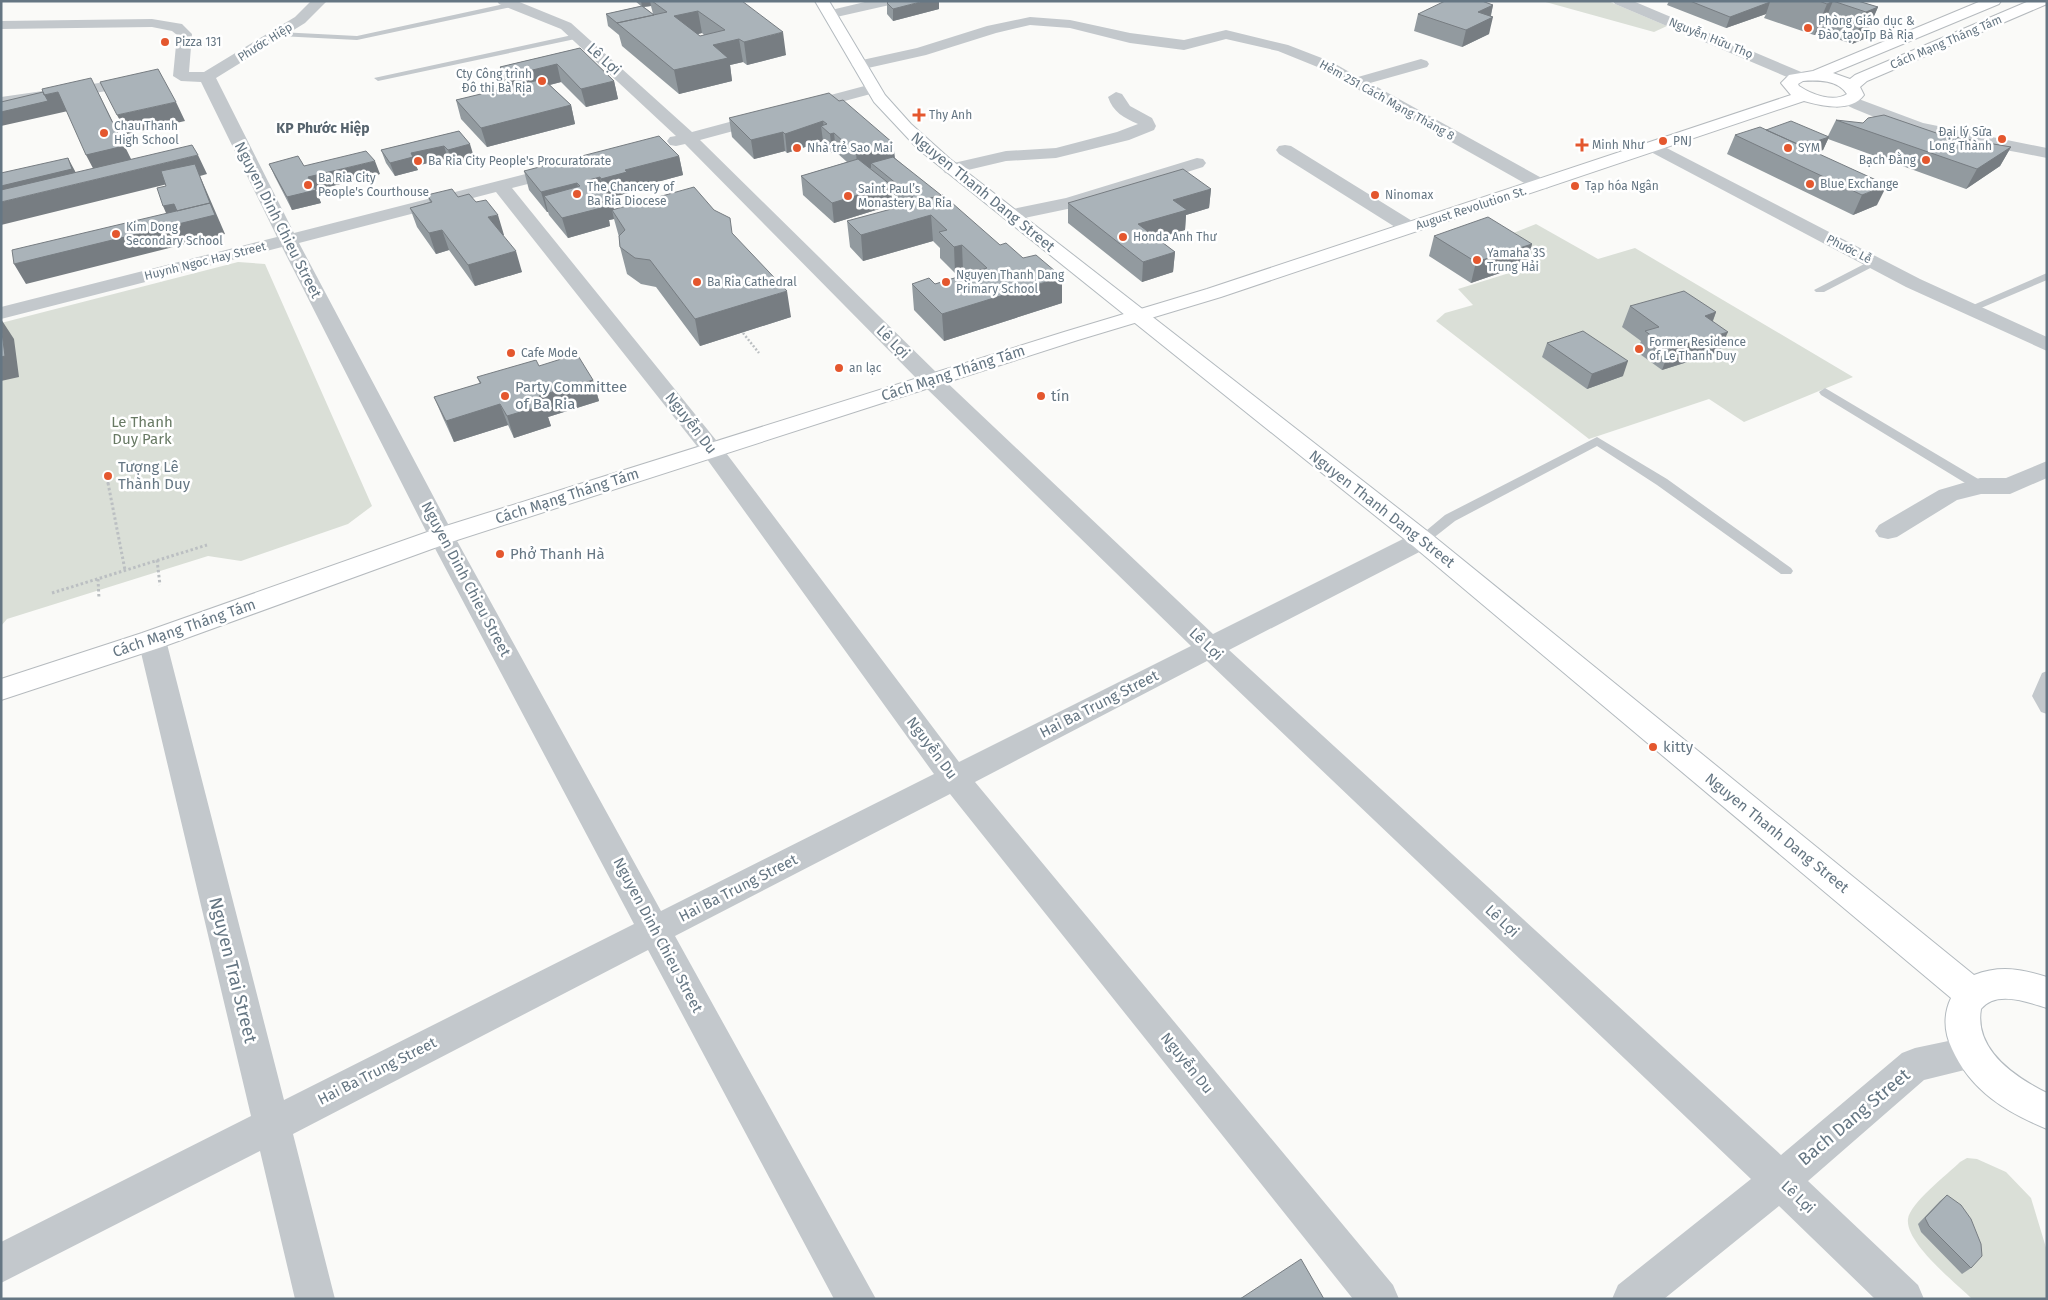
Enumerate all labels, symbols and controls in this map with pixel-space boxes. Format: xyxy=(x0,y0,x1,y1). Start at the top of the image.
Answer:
street label: Cách Mạng Tháng Tám xyxy=(1888,12,2004,72)
street label: Nguyễn Hữu Thọ xyxy=(1667,14,1756,61)
place label: Phòng Giáo dục & Đào tạo Tp Bà Rịa xyxy=(1818,14,1915,42)
street label: Phước Hiệp xyxy=(235,20,295,64)
marker: Phòng Giáo dục & Đào tạo Tp Bà Rịa xyxy=(1802,22,1814,34)
place label: Pizza 131 xyxy=(175,35,221,49)
marker: Pizza 131 xyxy=(159,36,171,48)
street label: Lê Lợi xyxy=(583,39,625,79)
street label: Hẻm 251 Cách Mạng Tháng 8 xyxy=(1317,57,1457,143)
place label: Cty Công trình Đô thị Bà Rịa xyxy=(456,67,532,95)
marker: Cty Công trình Đô thị Bà Rịa xyxy=(536,75,548,87)
place label: Thy Anh xyxy=(929,108,972,122)
marker: Thy Anh xyxy=(913,109,925,121)
place label: Chau Thanh High School xyxy=(114,119,179,147)
district label: KP Phước Hiệp xyxy=(276,120,370,137)
place label: Đại lý Sữa Long Thành xyxy=(1929,125,1992,153)
marker: Chau Thanh High School xyxy=(98,127,110,139)
street label: Nguyen Thanh Dang Street xyxy=(907,128,1059,256)
marker: Đại lý Sữa Long Thành xyxy=(1996,133,2008,145)
place label: PNJ xyxy=(1673,134,1692,148)
marker: PNJ xyxy=(1657,135,1669,147)
place label: Minh Như xyxy=(1592,138,1645,152)
street label: Nguyen Dinh Chieu Street xyxy=(231,139,326,302)
marker: Minh Như xyxy=(1576,139,1588,151)
place label: Nhà trẻ Sao Mai xyxy=(807,141,893,155)
place label: SYM xyxy=(1798,141,1820,155)
marker: Nhà trẻ Sao Mai xyxy=(791,142,803,154)
marker: SYM xyxy=(1782,142,1794,154)
place label: Bạch Đằng xyxy=(1859,151,1917,167)
place label: Ba Ria City People's Procuratorate xyxy=(428,154,611,168)
marker: Bạch Đằng xyxy=(1920,154,1932,166)
marker: Ba Ria City People's Procuratorate xyxy=(412,155,424,167)
place label: Ba Ria City People's Courthouse xyxy=(318,171,429,199)
place label: Blue Exchange xyxy=(1820,177,1899,191)
marker: Blue Exchange xyxy=(1804,178,1816,190)
marker: Ba Ria City People's Courthouse xyxy=(302,179,314,191)
place label: Tạp hóa Ngân xyxy=(1585,179,1659,193)
place label: The Chancery of Ba Ria Diocese xyxy=(587,180,675,208)
marker: Tạp hóa Ngân xyxy=(1569,180,1581,192)
place label: Saint Paul’s Monastery Ba Ria xyxy=(858,182,952,210)
street label: August Revolution St. xyxy=(1414,183,1528,233)
marker: The Chancery of Ba Ria Diocese xyxy=(571,188,583,200)
place label: Ninomax xyxy=(1385,188,1433,202)
marker: Ninomax xyxy=(1369,189,1381,201)
marker: Saint Paul’s Monastery Ba Ria xyxy=(842,190,854,202)
place label: Kim Dong Secondary School xyxy=(126,220,223,248)
marker: Kim Dong Secondary School xyxy=(110,228,122,240)
place label: Honda Anh Thư xyxy=(1133,230,1217,244)
marker: Honda Anh Thư xyxy=(1117,231,1129,243)
street label: Phước Lễ xyxy=(1824,231,1874,266)
street label: Huynh Ngoc Hay Street xyxy=(143,239,268,283)
place label: Yamaha 3S Trung Hải xyxy=(1487,246,1546,274)
marker: Yamaha 3S Trung Hải xyxy=(1471,254,1483,266)
place label: Nguyen Thanh Dang Primary School xyxy=(956,268,1065,296)
place label: Ba Ria Cathedral xyxy=(707,275,797,289)
marker: Ba Ria Cathedral xyxy=(691,276,703,288)
marker: Nguyen Thanh Dang Primary School xyxy=(940,276,952,288)
street label: Lê Lợi xyxy=(873,322,913,362)
place label: Former Residence of Le Thanh Duy xyxy=(1649,335,1746,363)
street label: Cách Mạng Tháng Tám xyxy=(879,341,1027,405)
marker: Former Residence of Le Thanh Duy xyxy=(1633,343,1645,355)
place label: Cafe Mode xyxy=(521,346,578,360)
marker: Cafe Mode xyxy=(505,347,517,359)
place label: an lạc xyxy=(849,361,882,375)
marker: an lạc xyxy=(833,362,845,374)
place label: Party Committee of Ba Ria xyxy=(515,378,627,413)
place label: tín xyxy=(1051,387,1069,405)
street label: Nguyễn Du xyxy=(661,389,721,457)
marker: Party Committee of Ba Ria xyxy=(499,390,511,402)
marker: tín xyxy=(1035,390,1047,402)
park label: Le Thanh Duy Park xyxy=(111,413,173,448)
street label: Nguyen Thanh Dang Street xyxy=(1306,446,1459,572)
place label: Tượng Lê Thành Duy xyxy=(118,458,191,493)
street label: Cách Mạng Tháng Tám xyxy=(493,464,641,528)
marker: Tượng Lê Thành Duy xyxy=(102,470,114,482)
street label: Nguyen Dinh Chieu Street xyxy=(417,498,515,660)
place label: Phở Thanh Hà xyxy=(510,545,605,563)
marker: Phở Thanh Hà xyxy=(494,548,506,560)
street label: Cách Mạng Tháng Tám xyxy=(110,595,258,661)
street label: Lê Lợi xyxy=(1185,624,1227,664)
street label: Hai Ba Trung Street xyxy=(1037,666,1162,742)
street label: Nguyễn Du xyxy=(903,713,961,783)
place label: kitty xyxy=(1663,738,1694,756)
marker: kitty xyxy=(1647,741,1659,753)
street label: Nguyen Thanh Dang Street xyxy=(1701,769,1853,897)
street label: Hai Ba Trung Street xyxy=(676,850,801,926)
street label: Nguyen Dinh Chieu Street xyxy=(609,854,707,1016)
street label: Nguyen Trai Street xyxy=(204,895,262,1046)
street label: Lê Lợi xyxy=(1481,901,1523,941)
street label: Nguyễn Du xyxy=(1157,1029,1217,1097)
street label: Hai Ba Trung Street xyxy=(315,1033,440,1109)
street label: Bach Dang Street xyxy=(1794,1063,1915,1170)
street label: Lê Lợi xyxy=(1778,1177,1818,1217)

